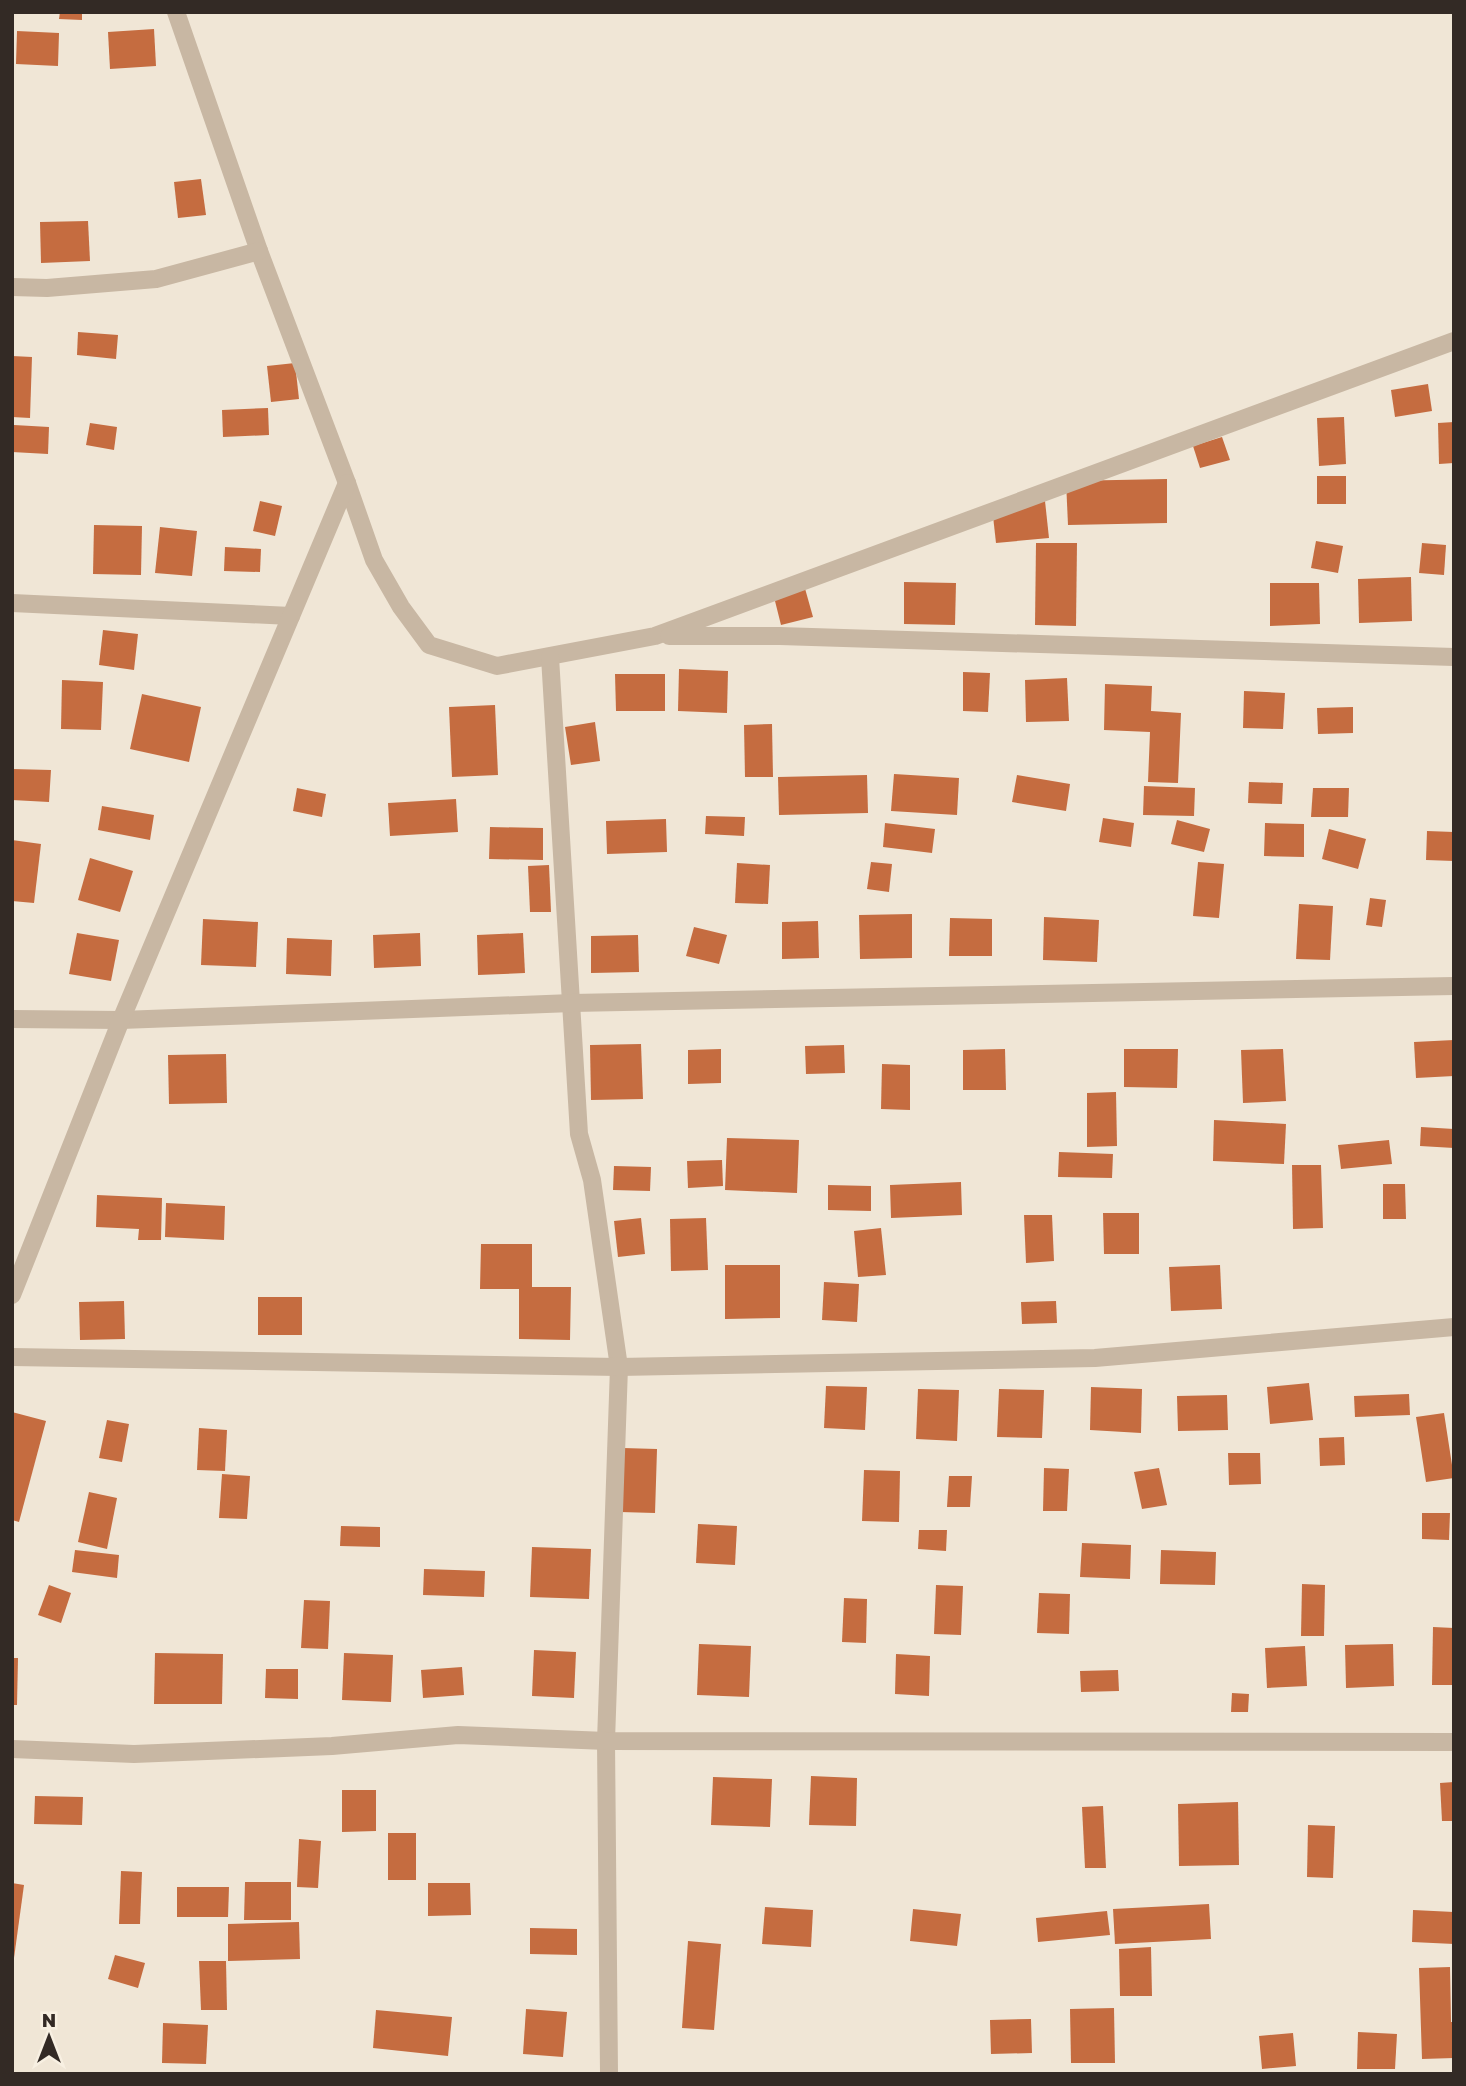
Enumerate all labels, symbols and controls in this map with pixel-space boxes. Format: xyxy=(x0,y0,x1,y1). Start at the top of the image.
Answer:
north arrow xyxy=(14,2002,84,2072)
text: N xyxy=(42,2008,56,2031)

